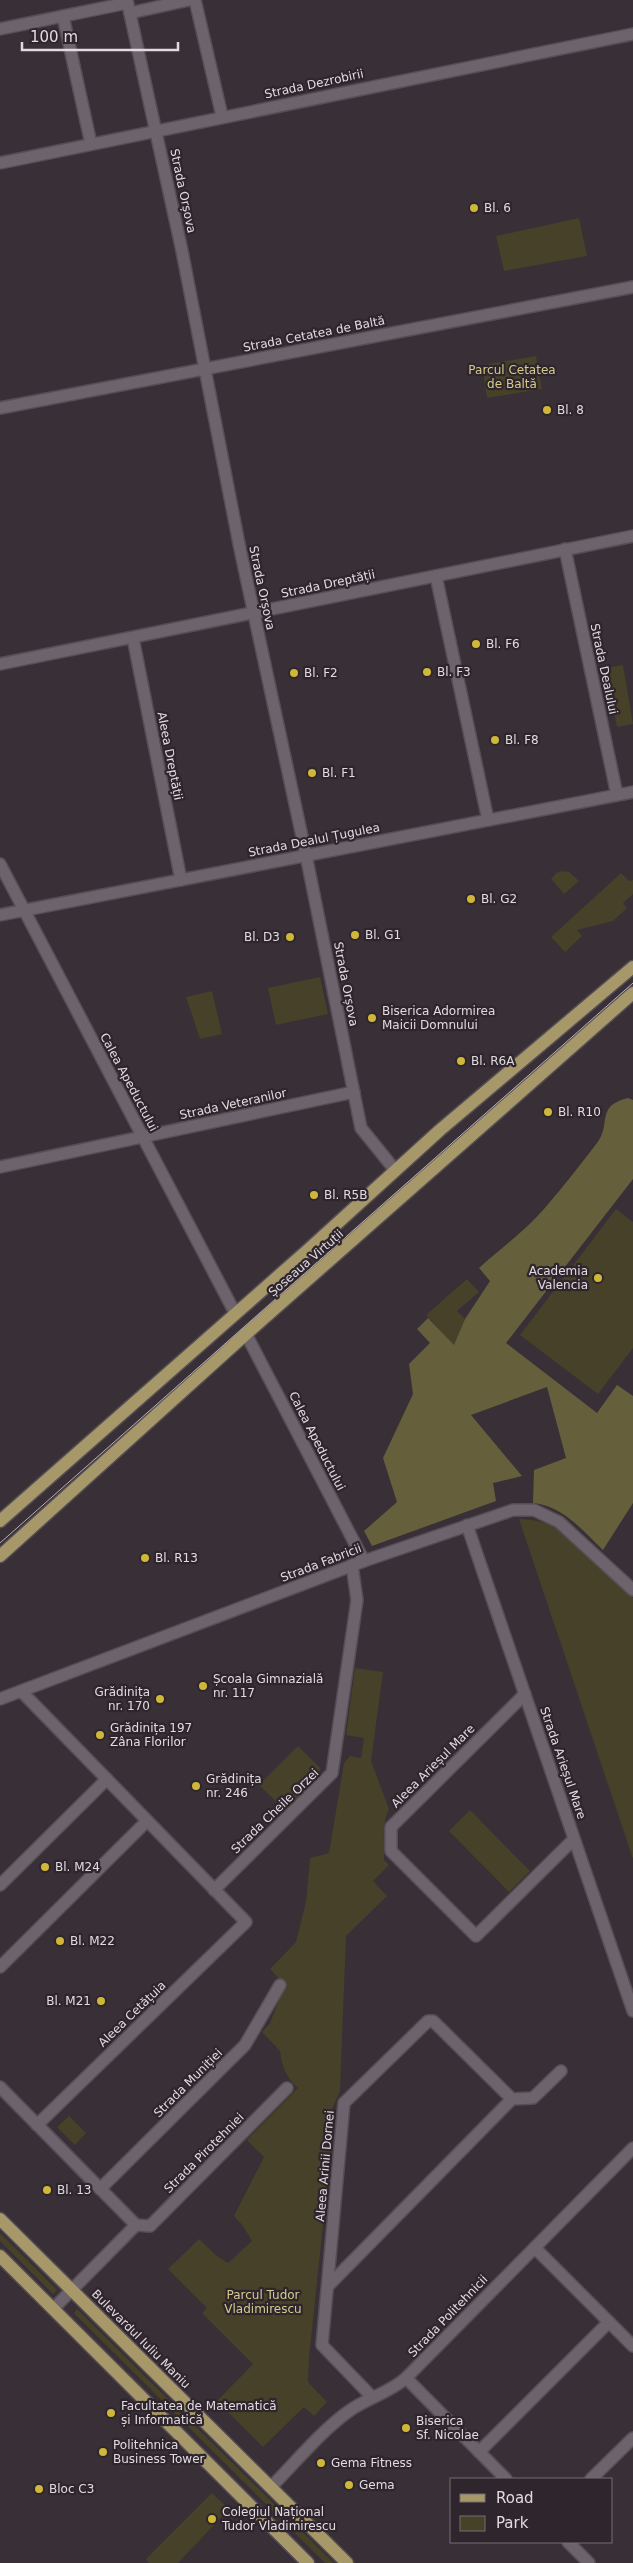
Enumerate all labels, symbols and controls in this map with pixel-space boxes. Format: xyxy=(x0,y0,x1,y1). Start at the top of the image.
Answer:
scale bar xyxy=(22,20,179,52)
text: 100 m xyxy=(30,28,78,46)
street label: Strada Dezrobirii xyxy=(263,67,365,101)
street label: Strada Orșova xyxy=(167,148,199,234)
place label: Bl. 6 xyxy=(484,201,511,215)
marker: Bl. 6 xyxy=(468,202,480,214)
street label: Strada Cetatea de Baltă xyxy=(242,313,386,355)
park label: Parcul Cetatea de Baltă xyxy=(468,363,556,391)
place label: Bl. 8 xyxy=(557,403,584,417)
marker: Bl. 8 xyxy=(541,404,553,416)
street label: Strada Orșova xyxy=(246,545,278,631)
street label: Strada Dreptății xyxy=(280,567,376,601)
street label: Strada Dealului xyxy=(588,622,620,716)
place label: Bl. F6 xyxy=(486,637,520,651)
marker: Bl. F6 xyxy=(470,638,482,650)
place label: Bl. F3 xyxy=(437,665,471,679)
place label: Bl. F2 xyxy=(304,666,338,680)
marker: Bl. F3 xyxy=(421,666,433,678)
marker: Bl. F2 xyxy=(288,667,300,679)
street label: Aleea Dreptății xyxy=(155,711,185,801)
place label: Bl. F8 xyxy=(505,733,539,747)
marker: Bl. F8 xyxy=(489,734,501,746)
place label: Bl. F1 xyxy=(322,766,356,780)
marker: Bl. F1 xyxy=(306,767,318,779)
street label: Strada Dealul Țugulea xyxy=(247,820,381,860)
place label: Bl. G2 xyxy=(481,892,517,906)
marker: Bl. G2 xyxy=(465,893,477,905)
place label: Bl. G1 xyxy=(365,928,401,942)
marker: Bl. G1 xyxy=(349,929,361,941)
place label: Bl. D3 xyxy=(244,930,280,944)
marker: Bl. D3 xyxy=(284,931,296,943)
street label: Strada Orșova xyxy=(331,941,361,1027)
place label: Biserica Adormirea Maicii Domnului xyxy=(382,1004,495,1032)
marker: Biserica Adormirea Maicii Domnului xyxy=(366,1012,378,1024)
street label: Calea Apeductului xyxy=(97,1030,161,1134)
place label: Bl. R6A xyxy=(471,1054,515,1068)
marker: Bl. R6A xyxy=(455,1055,467,1067)
street label: Strada Veteranilor xyxy=(178,1086,288,1122)
place label: Bl. R10 xyxy=(558,1105,601,1119)
marker: Bl. R10 xyxy=(542,1106,554,1118)
place label: Bl. R5B xyxy=(324,1188,367,1202)
marker: Bl. R5B xyxy=(308,1189,320,1201)
street label: Șoseaua Virtuții xyxy=(266,1227,346,1299)
place label: Academia Valencia xyxy=(529,1264,588,1292)
marker: Academia Valencia xyxy=(592,1272,604,1284)
street label: Calea Apeductului xyxy=(286,1389,348,1493)
street label: Strada Fabricii xyxy=(278,1541,364,1585)
place label: Bl. R13 xyxy=(155,1551,198,1565)
marker: Bl. R13 xyxy=(139,1552,151,1564)
place label: Școala Gimnazială nr. 117 xyxy=(213,1672,323,1700)
marker: Școala Gimnazială nr. 117 xyxy=(197,1680,209,1692)
place label: Grădinița nr. 170 xyxy=(94,1685,150,1713)
marker: Grădinița nr. 170 xyxy=(154,1693,166,1705)
street label: Strada Arieșul Mare xyxy=(537,1705,589,1821)
place label: Grădinița 197 Zâna Florilor xyxy=(110,1721,192,1749)
street label: Aleea Arieșul Mare xyxy=(388,1721,478,1811)
marker: Grădinița 197 Zâna Florilor xyxy=(94,1729,106,1741)
street label: Strada Cheile Orzei xyxy=(228,1766,322,1856)
place label: Grădinița nr. 246 xyxy=(206,1772,262,1800)
marker: Grădinița nr. 246 xyxy=(190,1780,202,1792)
place label: Bl. M24 xyxy=(55,1860,100,1874)
marker: Bl. M24 xyxy=(39,1861,51,1873)
place label: Bl. M22 xyxy=(70,1934,115,1948)
marker: Bl. M22 xyxy=(54,1935,66,1947)
street label: Aleea Cetățuia xyxy=(95,1978,169,2050)
place label: Bl. M21 xyxy=(46,1994,91,2008)
marker: Bl. M21 xyxy=(95,1995,107,2007)
street label: Strada Muniției xyxy=(151,2046,225,2120)
street label: Strada Pirotehniei xyxy=(161,2110,247,2196)
street label: Aleea Arinii Dornei xyxy=(313,2110,337,2222)
place label: Bl. 13 xyxy=(57,2183,91,2197)
marker: Bl. 13 xyxy=(41,2184,53,2196)
street label: Strada Politehnicii xyxy=(405,2272,491,2360)
street label: Bulevardul Iuliu Maniu xyxy=(89,2287,193,2391)
park label: Parcul Tudor Vladimirescu xyxy=(224,2288,302,2316)
place label: Facultatea de Matematică și Informatică xyxy=(121,2399,277,2427)
marker: Facultatea de Matematică și Informatică xyxy=(105,2407,117,2419)
place label: Biserica Sf. Nicolae xyxy=(416,2414,479,2442)
marker: Biserica Sf. Nicolae xyxy=(400,2422,412,2434)
place label: Politehnica Business Tower xyxy=(113,2438,205,2466)
marker: Politehnica Business Tower xyxy=(97,2446,109,2458)
place label: Gema Fitness xyxy=(331,2456,412,2470)
marker: Gema Fitness xyxy=(315,2457,327,2469)
place label: Gema xyxy=(359,2478,395,2492)
legend xyxy=(450,2478,613,2543)
marker: Gema xyxy=(343,2479,355,2491)
place label: Bloc C3 xyxy=(49,2482,94,2496)
marker: Bloc C3 xyxy=(33,2483,45,2495)
text: Road xyxy=(496,2489,534,2507)
place label: Colegiul Național Tudor Vladimirescu xyxy=(221,2505,336,2533)
marker: Colegiul Național Tudor Vladimirescu xyxy=(206,2513,218,2525)
text: Park xyxy=(496,2514,529,2532)

